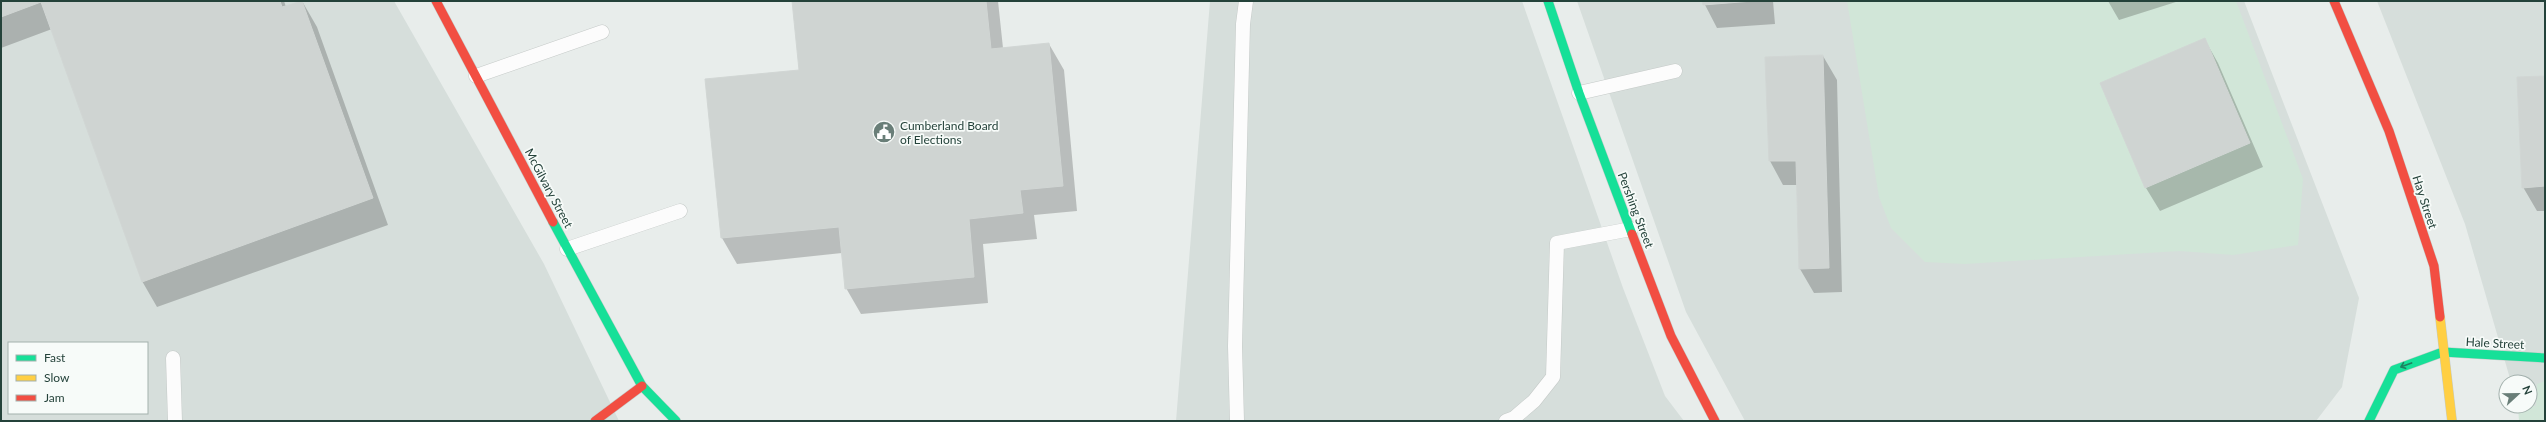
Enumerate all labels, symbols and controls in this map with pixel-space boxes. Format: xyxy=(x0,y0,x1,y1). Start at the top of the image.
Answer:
place label: Cumberland Board of Elections xyxy=(900,118,998,147)
public building icon: Cumberland Board of Elections xyxy=(871,119,897,145)
street label: McGilvary Street xyxy=(522,146,577,231)
street label: Pershing Street xyxy=(1615,170,1658,251)
street label: Hay Street xyxy=(2409,173,2441,231)
street label: Hale Street xyxy=(2465,334,2525,352)
legend xyxy=(8,342,148,414)
text: Fast xyxy=(44,350,66,365)
one-way arrow xyxy=(2401,362,2413,370)
text: Slow xyxy=(44,370,70,385)
north arrow xyxy=(2498,374,2538,414)
text: N xyxy=(2520,384,2535,396)
text: Jam xyxy=(44,390,65,405)

